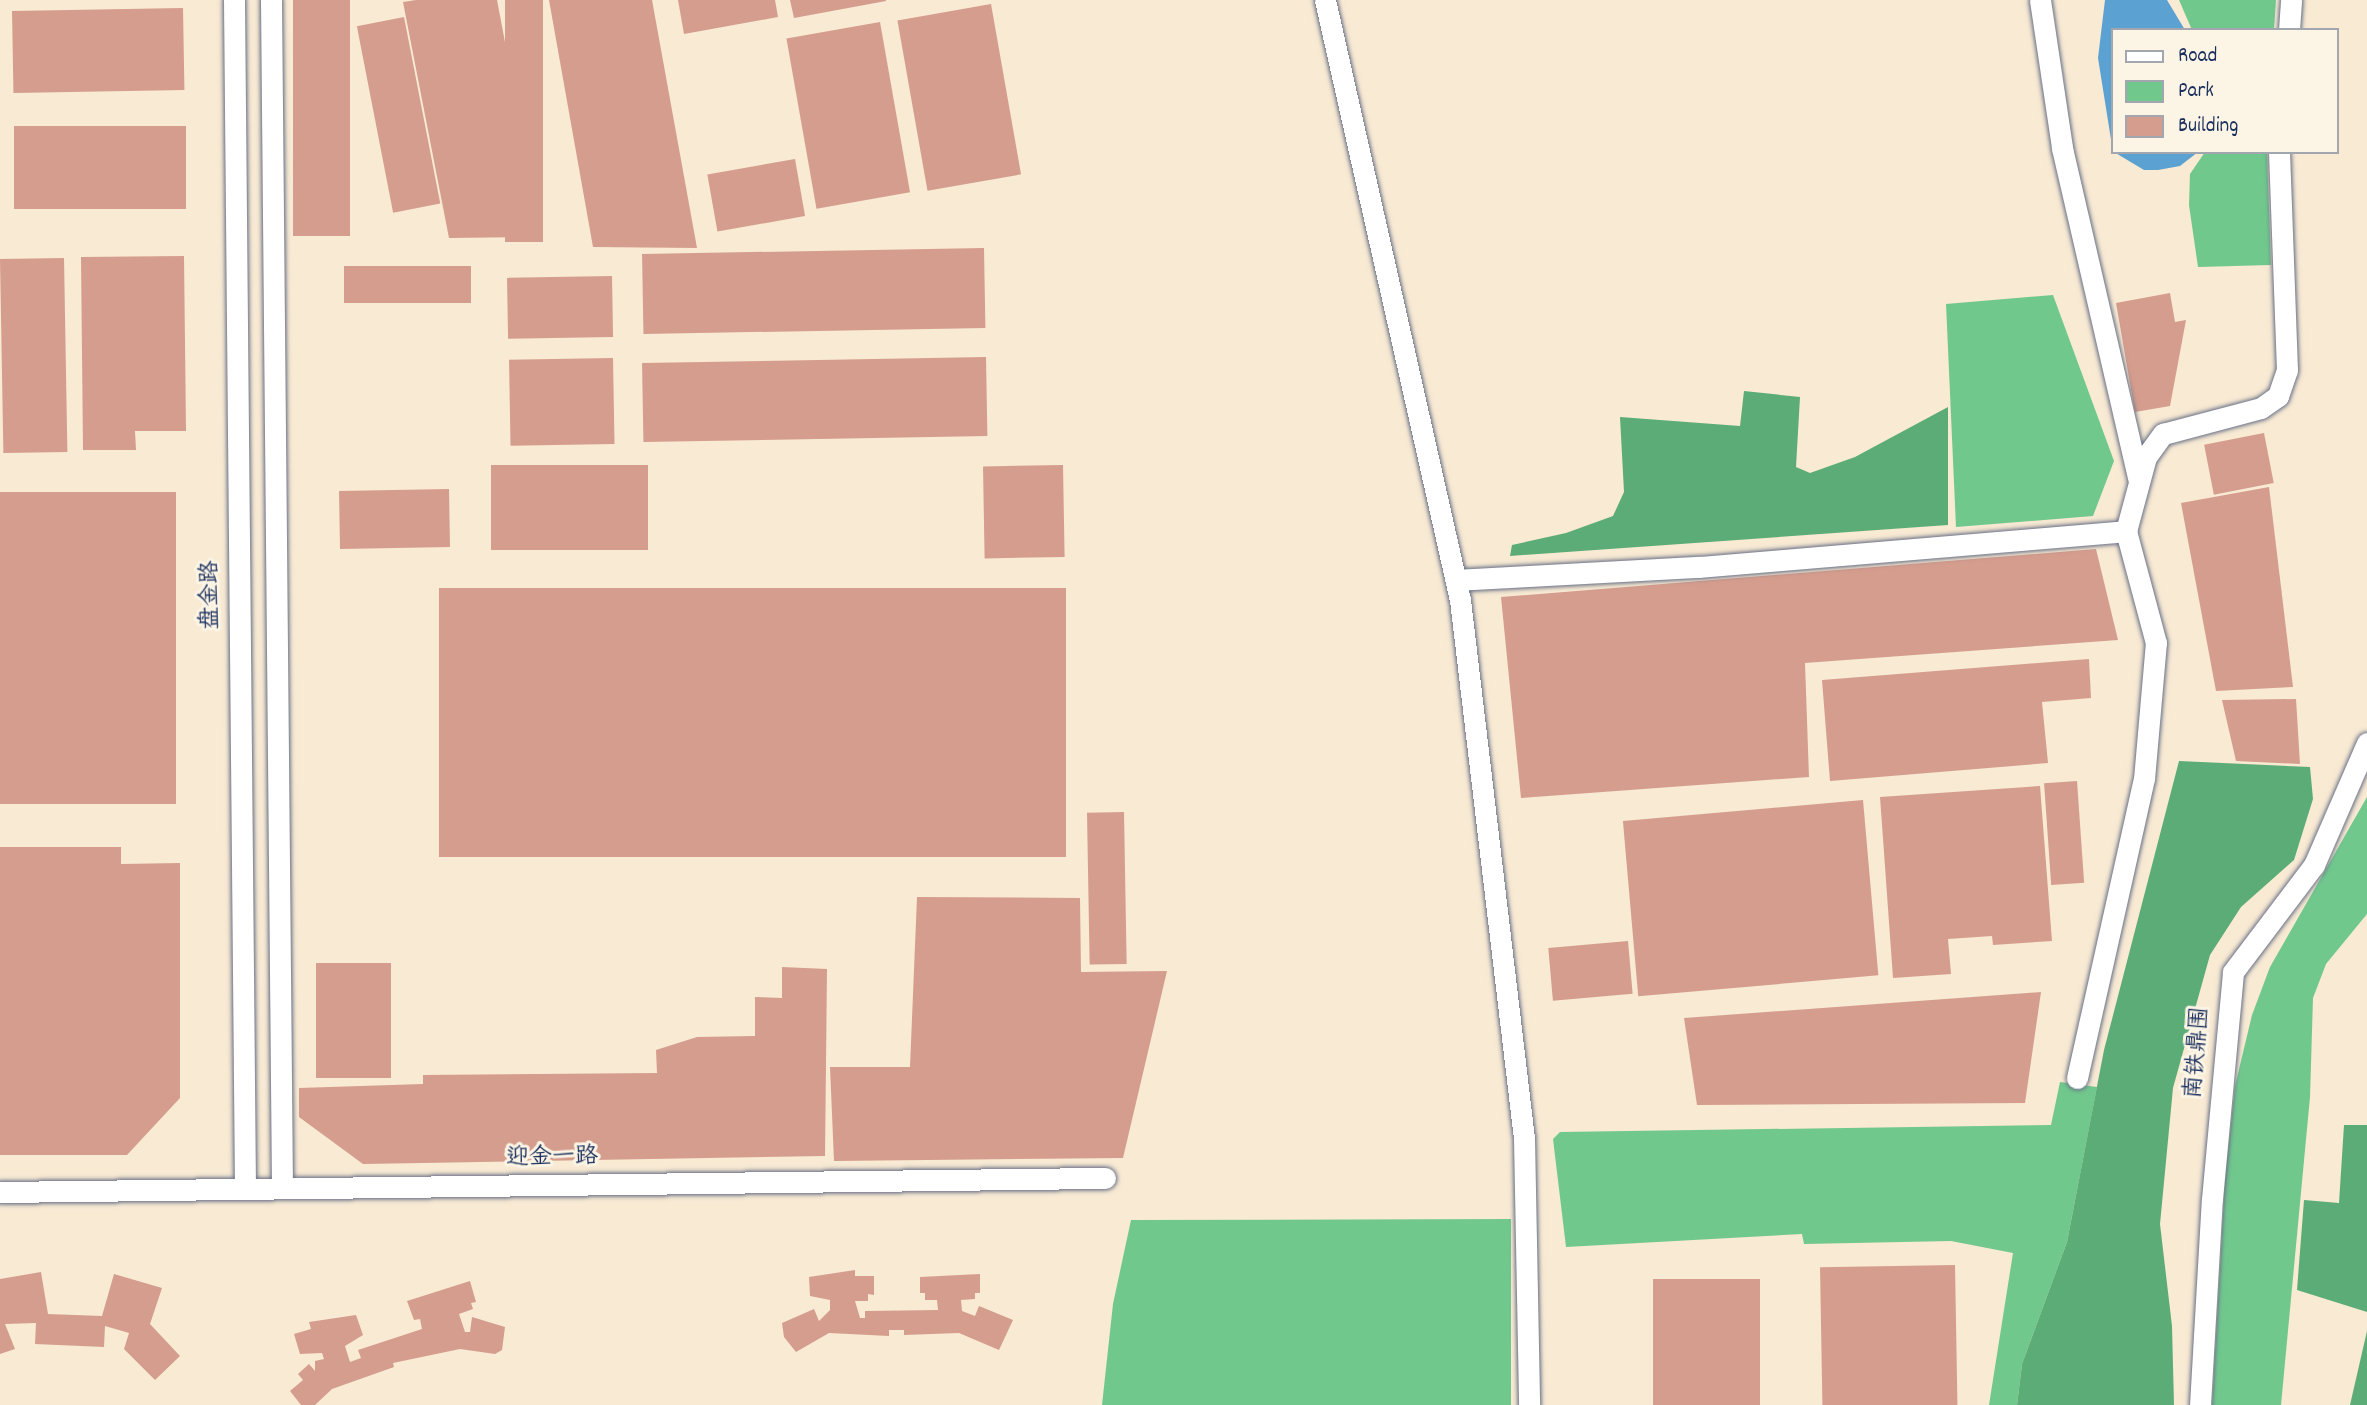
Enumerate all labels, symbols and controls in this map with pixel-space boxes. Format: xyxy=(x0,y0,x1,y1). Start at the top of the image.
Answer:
legend xyxy=(2112,28,2339,154)
text: Road xyxy=(2178,42,2217,72)
text: Park xyxy=(2178,77,2214,107)
text: Building xyxy=(2178,112,2238,142)
street label: 盘金路 xyxy=(198,561,226,629)
street label: 南铁鼎围 xyxy=(2181,1006,2217,1100)
street label: 迎金一路 xyxy=(506,1144,598,1174)

